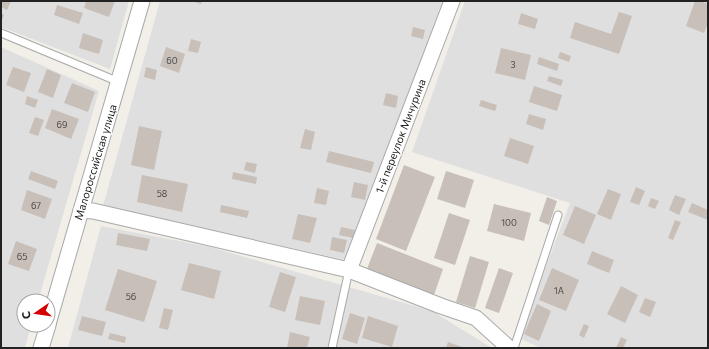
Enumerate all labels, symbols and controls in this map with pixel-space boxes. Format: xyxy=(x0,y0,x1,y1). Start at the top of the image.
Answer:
house number: 60 xyxy=(166,55,178,66)
house number: 3 xyxy=(510,59,516,70)
street label: 1-й переулок Мичурина xyxy=(372,77,428,195)
street label: Малороссийская улица xyxy=(71,102,119,222)
house number: 69 xyxy=(57,119,67,130)
house number: 58 xyxy=(157,188,167,199)
house number: 67 xyxy=(31,200,41,211)
house number: 100 xyxy=(501,217,517,228)
house number: 65 xyxy=(17,251,27,262)
house number: 1А xyxy=(554,285,564,296)
house number: 56 xyxy=(126,291,136,302)
north arrow xyxy=(16,293,56,333)
text: С xyxy=(18,310,33,320)

